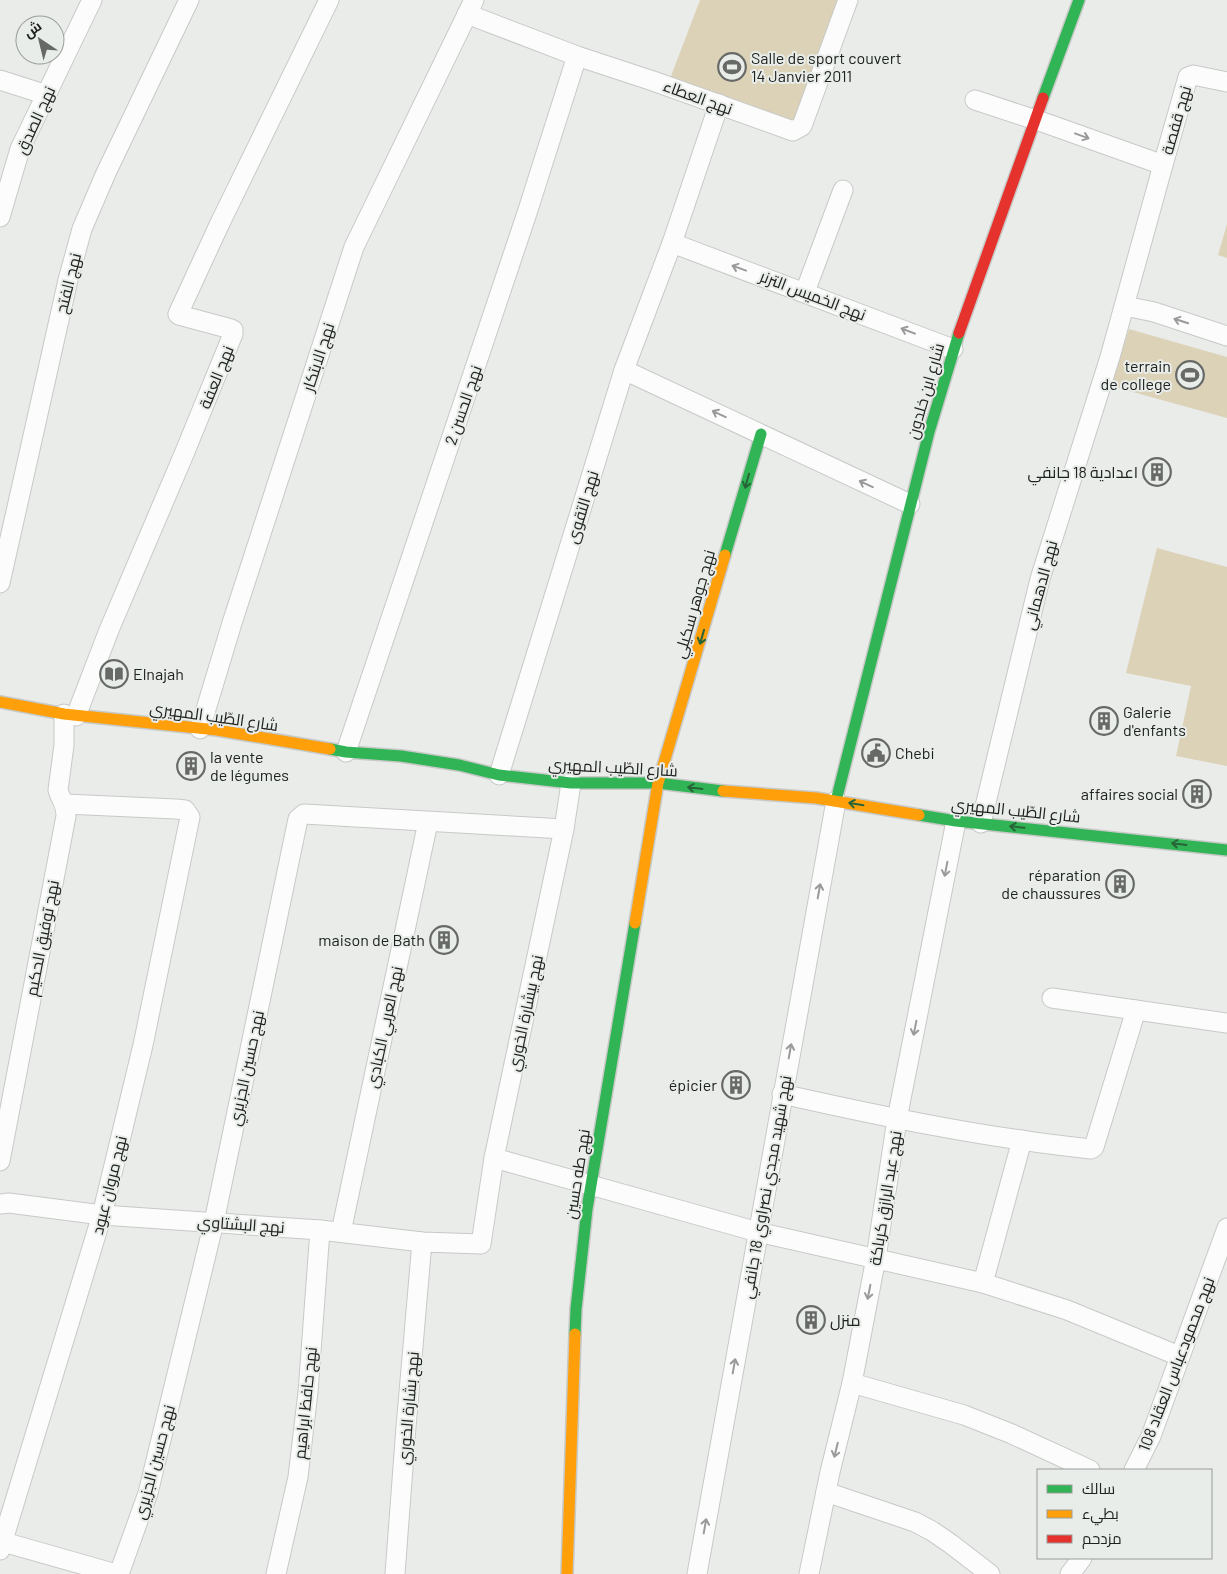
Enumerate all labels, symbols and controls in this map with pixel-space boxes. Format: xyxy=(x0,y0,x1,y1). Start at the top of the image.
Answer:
north arrow xyxy=(15,15,65,65)
text: ش xyxy=(20,17,45,42)
place label: Salle de sport couvert 14 Janvier 2011 xyxy=(751,48,902,85)
sports icon: Salle de sport couvert 14 Janvier 2011 xyxy=(717,52,747,82)
street label: نهج العطاء xyxy=(660,75,735,121)
street label: نهج الصدق xyxy=(11,83,61,158)
street label: نهج قفصة xyxy=(1157,83,1197,157)
one-way arrow xyxy=(1074,132,1089,141)
street label: نهج الفتح xyxy=(51,251,87,316)
one-way arrow xyxy=(732,262,747,272)
street label: نهج الخميس الترنر xyxy=(755,265,869,326)
one-way arrow xyxy=(1173,316,1189,325)
street label: نهج الابتكار xyxy=(297,320,340,395)
one-way arrow xyxy=(900,326,916,335)
street label: شارع ابن خلدون xyxy=(902,341,950,442)
street label: نهج العفة xyxy=(194,342,240,412)
place label: terrain de college xyxy=(1101,356,1171,393)
sports icon: terrain de college xyxy=(1175,360,1205,390)
street label: نهج الحسن 2 xyxy=(440,363,488,448)
one-way arrow xyxy=(712,409,727,419)
building icon: اعدادية 18 جانفي xyxy=(1142,457,1172,487)
place label: اعدادية 18 جانفي xyxy=(1028,462,1138,486)
street label: نهج التقوى xyxy=(561,468,604,547)
one-way arrow xyxy=(742,473,752,489)
one-way arrow xyxy=(859,478,874,488)
street label: نهج الدهماني xyxy=(1018,538,1065,633)
street label: نهج جوهر سكيلي xyxy=(669,547,723,662)
one-way arrow xyxy=(696,628,706,644)
library icon: Elnajah xyxy=(99,659,129,689)
place label: Elnajah xyxy=(133,664,184,683)
street label: شارع الطّيب المهيري xyxy=(148,697,280,739)
place label: Galerie d'enfants xyxy=(1123,702,1186,739)
building icon: Galerie d'enfants xyxy=(1089,706,1119,736)
public building icon: Chebi xyxy=(861,738,891,768)
place label: Chebi xyxy=(895,743,935,762)
place label: la vente de légumes xyxy=(210,747,289,784)
building icon: la vente de légumes xyxy=(176,751,206,781)
street label: شارع الطّيب المهيري xyxy=(547,754,678,784)
building icon: affaires social xyxy=(1182,779,1212,809)
one-way arrow xyxy=(687,783,703,793)
place label: affaires social xyxy=(1081,784,1178,803)
street label: شارع الطّيب المهيري xyxy=(950,793,1082,831)
one-way arrow xyxy=(849,799,865,809)
one-way arrow xyxy=(1009,822,1025,832)
one-way arrow xyxy=(1171,839,1187,849)
one-way arrow xyxy=(941,860,951,876)
place label: réparation de chaussures xyxy=(1001,865,1101,902)
building icon: réparation de chaussures xyxy=(1105,869,1135,899)
street label: نهج توفيق الحكيم xyxy=(21,878,65,998)
one-way arrow xyxy=(815,884,825,900)
building icon: maison de Bath xyxy=(429,925,459,955)
place label: maison de Bath xyxy=(318,930,425,949)
street label: نهج بيشارة الخوري xyxy=(503,953,551,1074)
street label: نهج العربي الكبادي xyxy=(361,964,411,1091)
street label: نهج حسين الجزيري xyxy=(224,1008,272,1128)
one-way arrow xyxy=(909,1020,919,1036)
one-way arrow xyxy=(786,1043,796,1059)
building icon: épicier xyxy=(721,1070,751,1100)
street label: نهج شهيد مجدي نصراوي 18 جانفي xyxy=(736,1074,799,1301)
place label: épicier xyxy=(669,1075,717,1094)
street label: نهج طه حسين xyxy=(560,1128,596,1221)
street label: نهج عبد الرازق كرباكة xyxy=(864,1129,907,1267)
street label: نهج مروان عبود xyxy=(87,1133,133,1237)
street label: نهج البشتاوي xyxy=(196,1211,285,1241)
street label: نهج محمودعباس العقاد 108 xyxy=(1134,1274,1220,1455)
one-way arrow xyxy=(864,1283,874,1299)
building icon: منزل xyxy=(796,1305,826,1335)
place label: منزل xyxy=(830,1310,860,1331)
street label: نهج حافظ ابراهيم xyxy=(289,1346,323,1460)
street label: نهج بشارة الخوري xyxy=(393,1350,427,1466)
one-way arrow xyxy=(729,1358,739,1374)
street label: نهج حسين الجزيري xyxy=(129,1403,183,1522)
one-way arrow xyxy=(831,1442,840,1458)
legend xyxy=(1037,1469,1212,1559)
text: سالك xyxy=(1082,1479,1115,1497)
text: بطيء xyxy=(1082,1504,1119,1526)
one-way arrow xyxy=(701,1518,711,1534)
text: مزدحم xyxy=(1082,1529,1122,1549)

